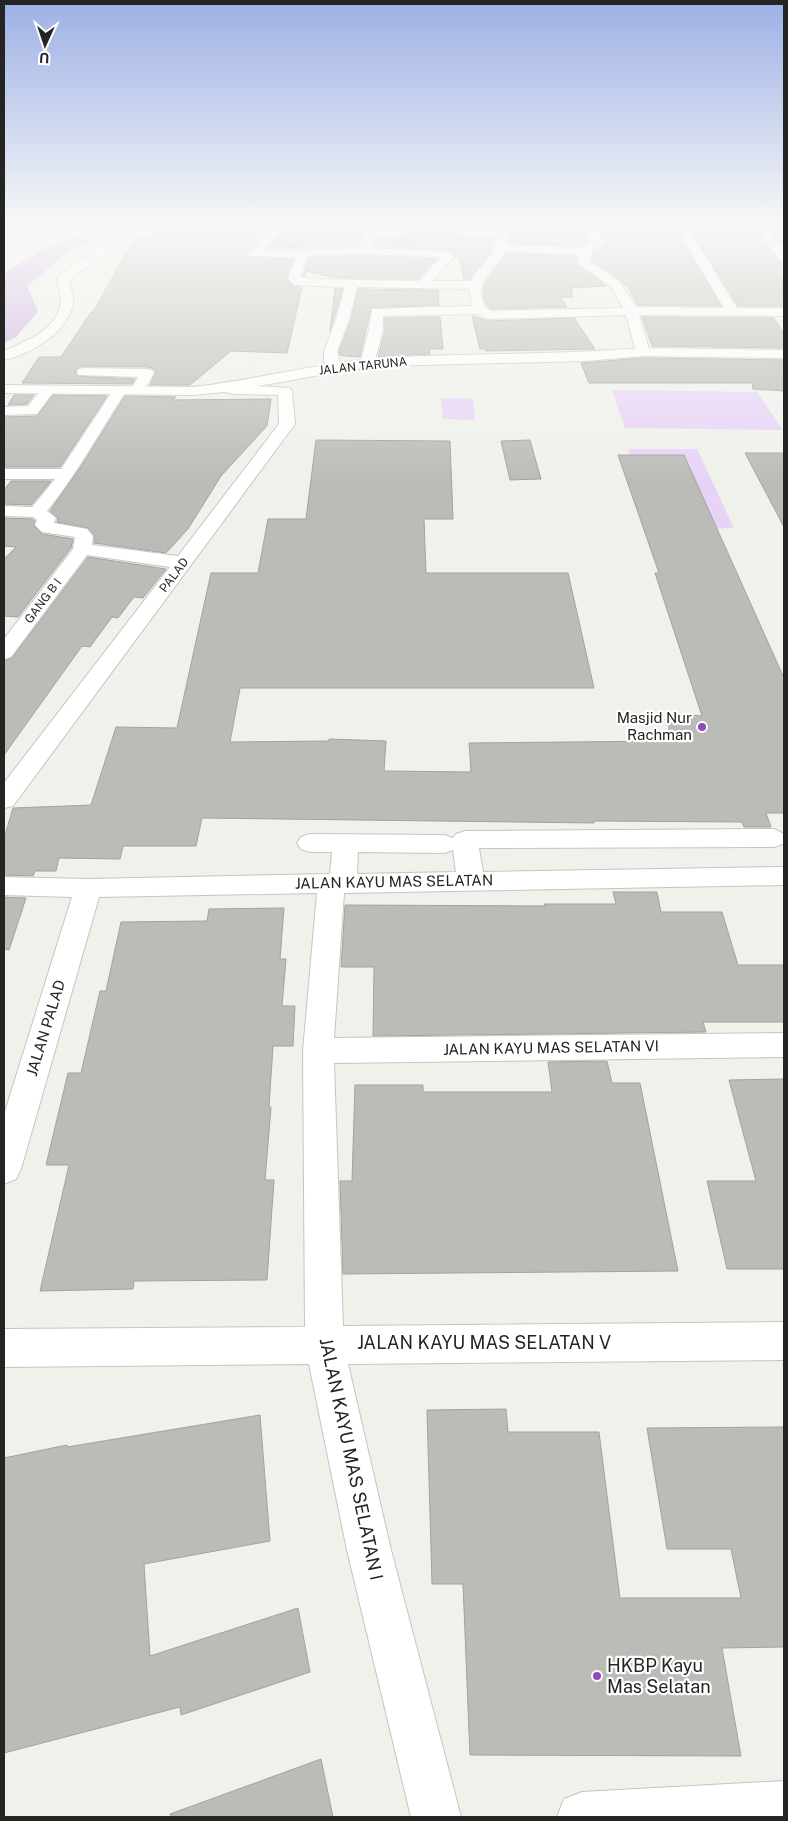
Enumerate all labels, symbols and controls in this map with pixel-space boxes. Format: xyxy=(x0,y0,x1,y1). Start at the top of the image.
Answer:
north arrow xyxy=(20,20,70,70)
text: U xyxy=(39,50,50,66)
street label: JALAN TARUNA xyxy=(318,354,408,378)
street label: PALAD xyxy=(157,555,191,595)
street label: GANG B I xyxy=(22,576,64,626)
place label: Masjid Nur Rachman xyxy=(617,709,692,743)
marker: Masjid Nur Rachman xyxy=(696,721,708,733)
street label: JALAN KAYU MAS SELATAN xyxy=(295,871,493,892)
street label: JALAN PALAD xyxy=(23,978,68,1078)
street label: JALAN KAYU MAS SELATAN VI xyxy=(443,1037,659,1058)
street label: JALAN KAYU MAS SELATAN V xyxy=(357,1332,611,1353)
street label: JALAN KAYU MAS SELATAN I xyxy=(315,1336,387,1582)
place label: HKBP Kayu Mas Selatan xyxy=(607,1655,711,1697)
marker: HKBP Kayu Mas Selatan xyxy=(591,1670,603,1682)

